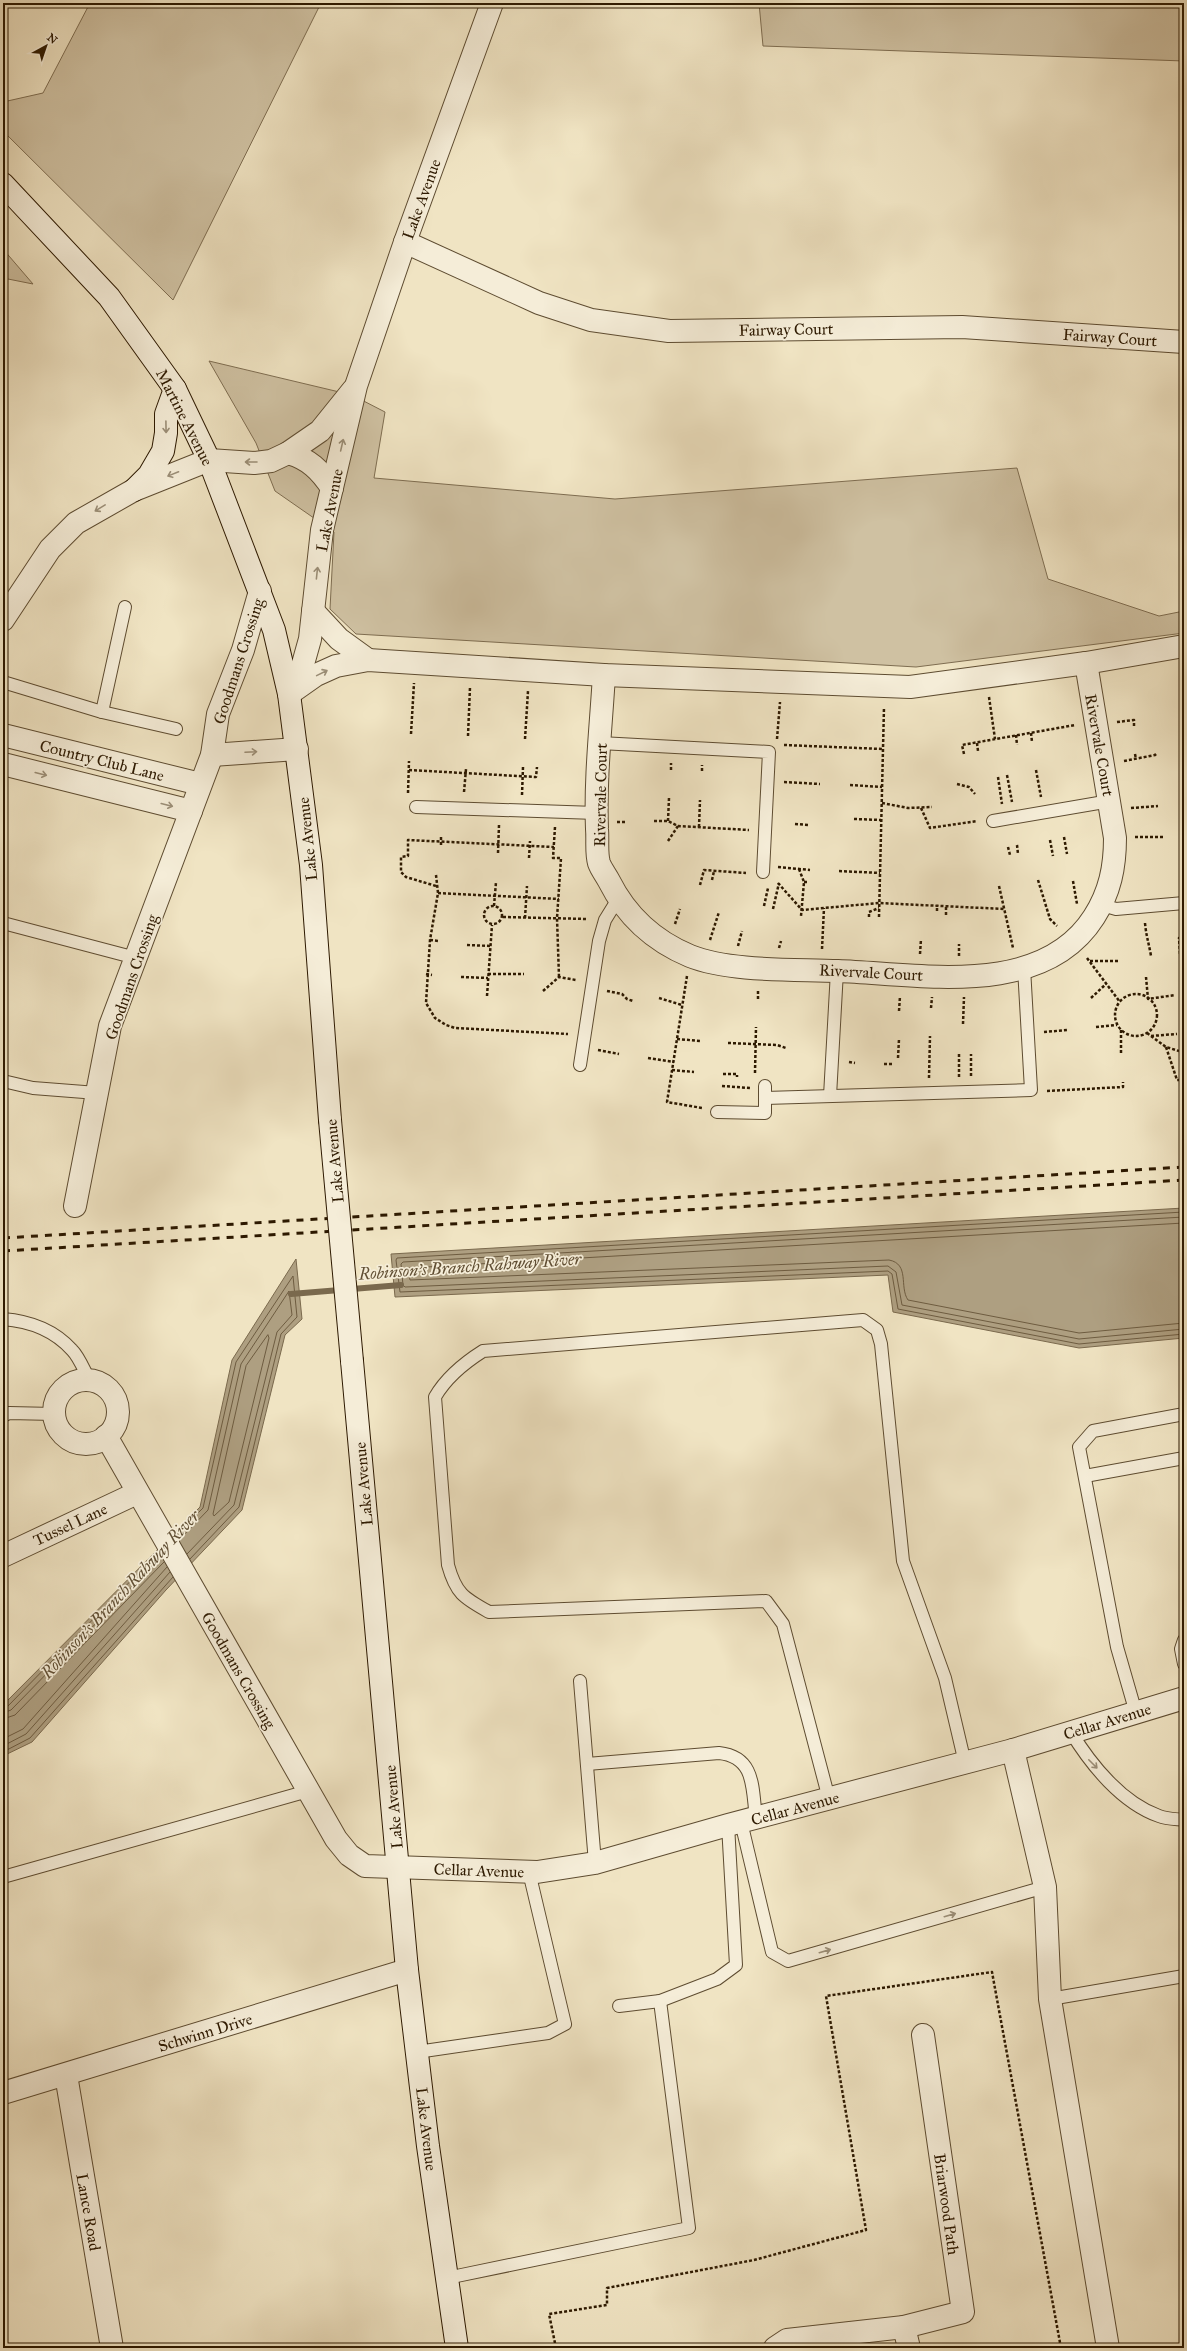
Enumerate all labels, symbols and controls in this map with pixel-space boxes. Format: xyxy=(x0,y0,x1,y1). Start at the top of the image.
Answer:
north arrow xyxy=(26,26,66,66)
text: N xyxy=(44,31,60,47)
street label: Lake Avenue xyxy=(398,156,445,242)
street label: Fairway Court xyxy=(739,319,834,340)
street label: Fairway Court xyxy=(1062,325,1158,350)
street label: Martine Avenue xyxy=(152,366,217,469)
one-way arrow xyxy=(162,420,170,433)
one-way arrow xyxy=(339,439,347,452)
one-way arrow xyxy=(245,458,258,466)
street label: Lake Avenue xyxy=(312,467,347,553)
one-way arrow xyxy=(167,471,179,479)
one-way arrow xyxy=(94,505,106,513)
one-way arrow xyxy=(314,567,321,580)
street label: Goodmans Crossing xyxy=(209,595,269,727)
one-way arrow xyxy=(315,669,327,676)
street label: Rivervale Court xyxy=(1081,692,1118,798)
street label: Country Club Lane xyxy=(38,736,166,785)
street label: Rivervale Court xyxy=(590,743,611,847)
one-way arrow xyxy=(244,748,257,756)
one-way arrow xyxy=(34,770,47,778)
street label: Lake Avenue xyxy=(294,796,321,882)
one-way arrow xyxy=(160,802,173,809)
street label: Goodmans Crossing xyxy=(101,911,163,1043)
street label: Rivervale Court xyxy=(819,960,924,985)
street label: Lake Avenue xyxy=(321,1118,348,1204)
water label: Robinson's Branch Rahway River xyxy=(357,1248,583,1285)
street label: Lake Avenue xyxy=(350,1441,377,1527)
street label: Tussel Lane xyxy=(30,1499,110,1550)
water label: Robinson's Branch Rahway River xyxy=(36,1505,205,1684)
street label: Goodmans Crossing xyxy=(197,1609,280,1733)
street label: Cellar Avenue xyxy=(1061,1699,1154,1744)
one-way arrow xyxy=(1088,1759,1098,1769)
street label: Lake Avenue xyxy=(380,1764,407,1850)
street label: Cellar Avenue xyxy=(749,1788,842,1829)
street label: Cellar Avenue xyxy=(433,1859,525,1882)
one-way arrow xyxy=(943,1911,956,1918)
one-way arrow xyxy=(818,1946,831,1954)
street label: Schwinn Drive xyxy=(156,2009,255,2056)
street label: Lake Avenue xyxy=(412,2086,441,2172)
street label: Briarwood Path xyxy=(930,2152,963,2256)
street label: Lance Road xyxy=(72,2172,105,2252)

